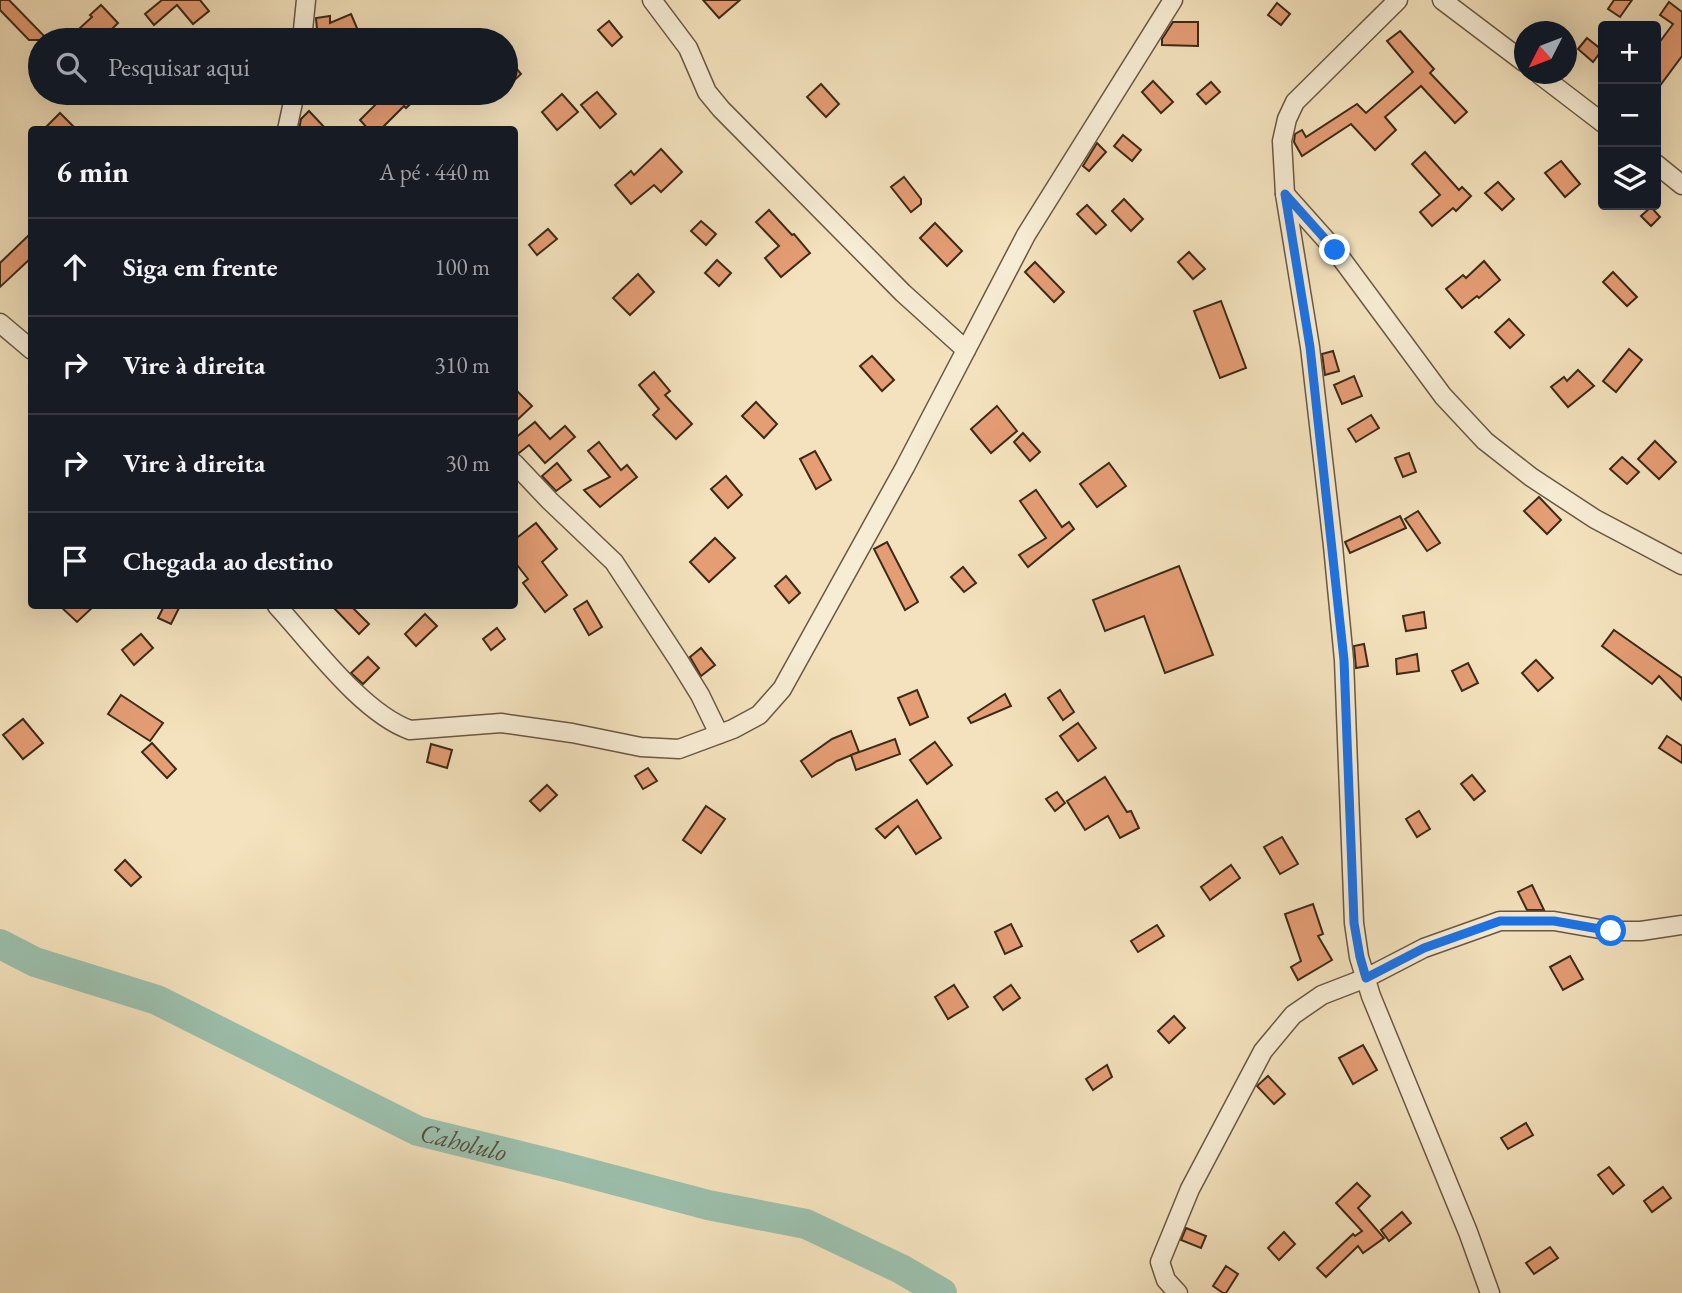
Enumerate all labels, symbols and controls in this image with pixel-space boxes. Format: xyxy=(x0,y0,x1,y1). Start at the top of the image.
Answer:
north arrow xyxy=(1514,21,1577,84)
map controls xyxy=(1598,21,1661,210)
button: + xyxy=(1598,21,1661,84)
search box xyxy=(28,28,518,105)
icon: search xyxy=(52,48,90,86)
text: Pesquisar aqui xyxy=(108,50,250,84)
button: − xyxy=(1598,84,1661,147)
button: layers xyxy=(1598,147,1661,210)
text: 6 min xyxy=(56,152,129,191)
text: A pé · 440 m xyxy=(379,157,490,187)
route end xyxy=(1319,234,1350,265)
icon: ahead xyxy=(56,248,94,286)
text: Siga em frente xyxy=(123,250,278,284)
text: 100 m xyxy=(434,252,490,282)
icon: right xyxy=(56,346,94,384)
text: Vire à direita xyxy=(123,348,265,382)
text: 310 m xyxy=(434,350,490,380)
icon: right xyxy=(56,444,94,482)
text: Vire à direita xyxy=(123,446,265,480)
text: 30 m xyxy=(445,448,490,478)
icon: arrive xyxy=(56,542,94,580)
text: Chegada ao destino xyxy=(123,544,333,578)
route start xyxy=(1595,915,1626,946)
water label: Caholulo xyxy=(417,1115,510,1169)

